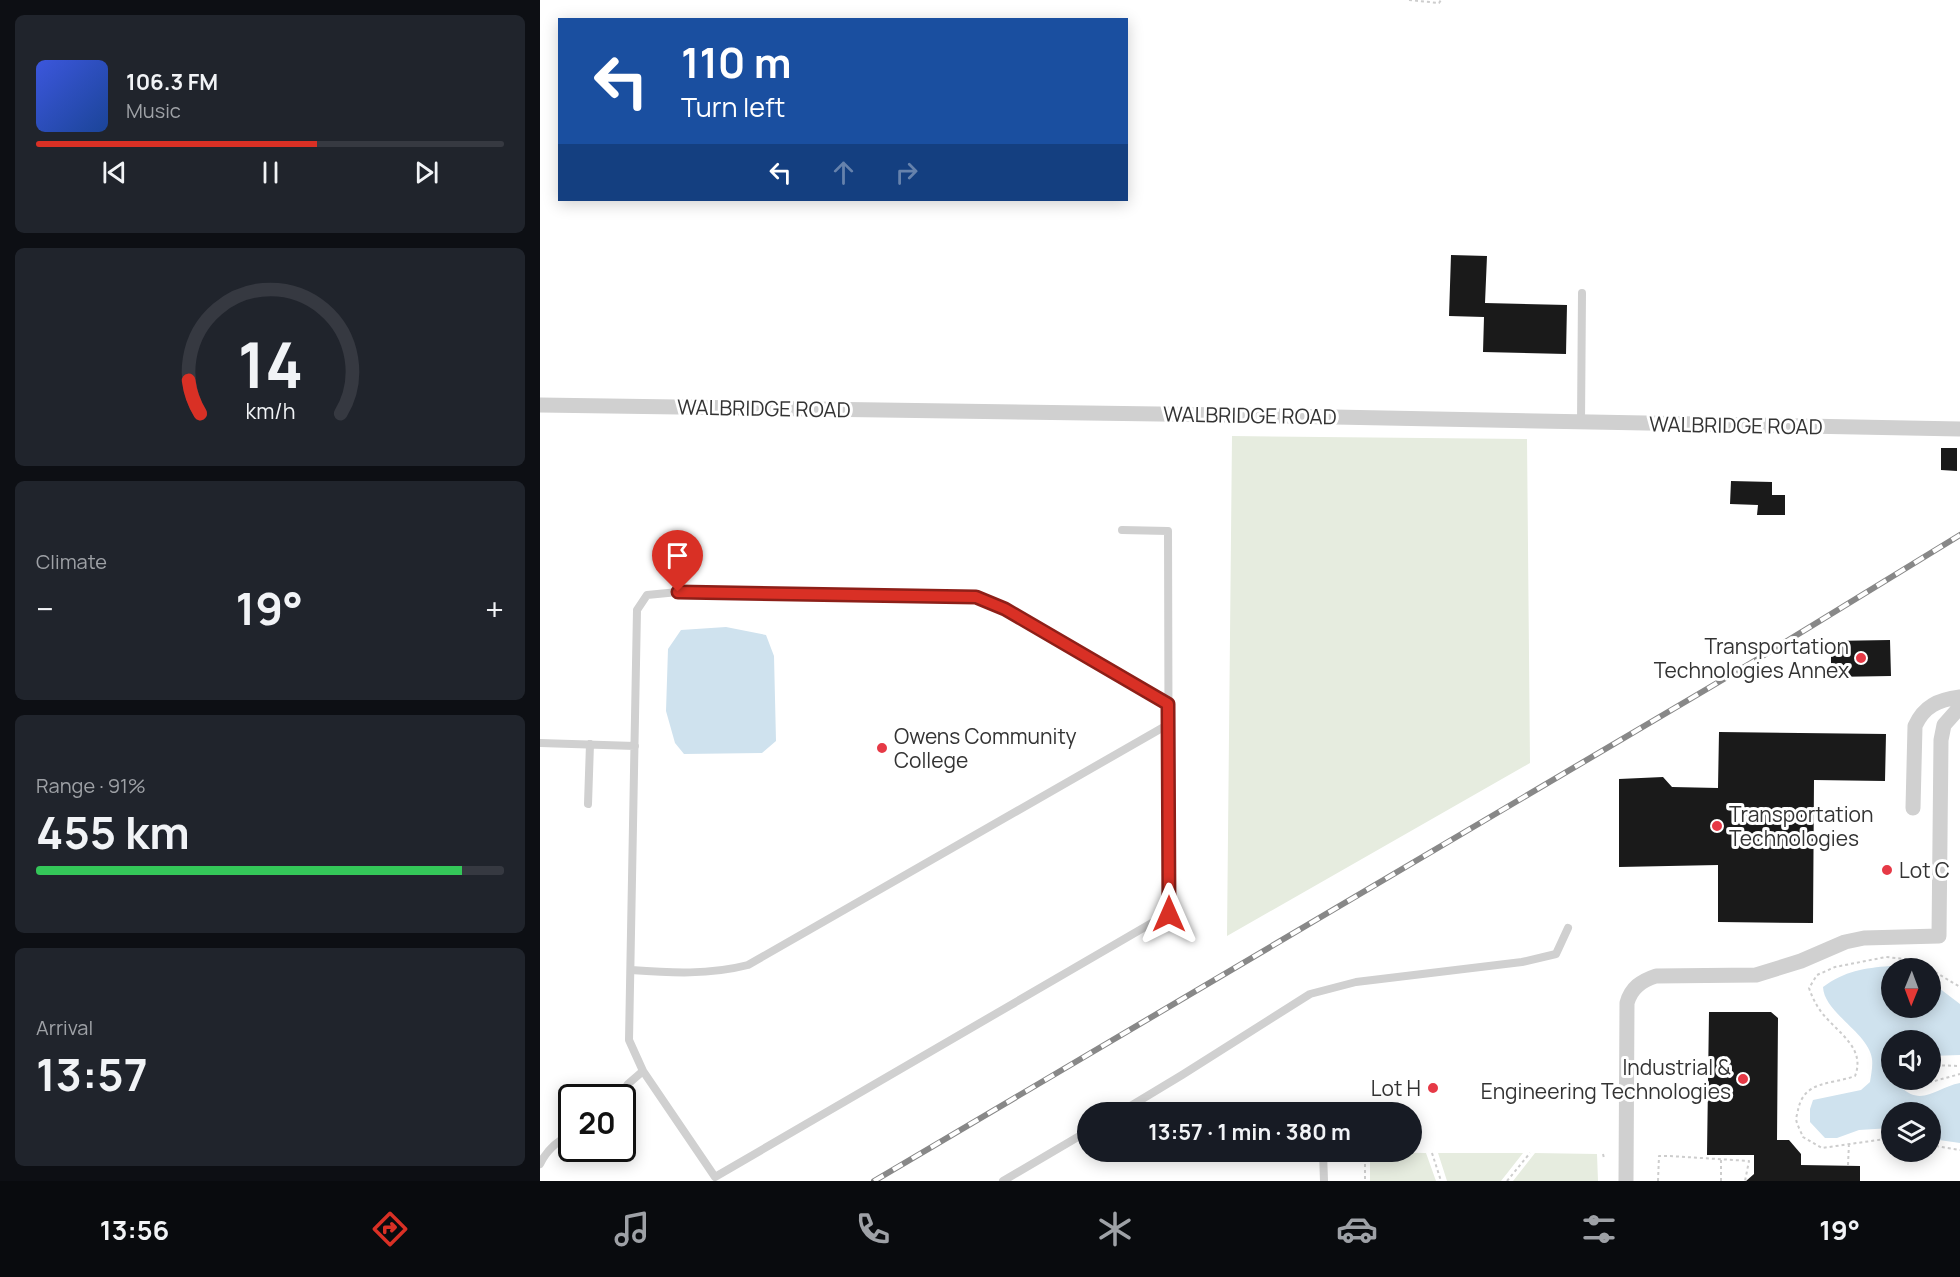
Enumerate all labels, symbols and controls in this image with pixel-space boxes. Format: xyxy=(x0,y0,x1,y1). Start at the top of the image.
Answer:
text: 110 m xyxy=(681,33,792,91)
icon: left xyxy=(582,42,660,120)
text: 106.3 FM xyxy=(126,67,218,97)
text: Turn left xyxy=(681,88,785,125)
text: Music xyxy=(126,97,181,124)
icon: previous xyxy=(98,156,131,189)
icon: pause xyxy=(254,156,287,189)
icon: next xyxy=(410,156,443,189)
icon: left xyxy=(764,156,797,189)
icon: ahead xyxy=(827,156,860,189)
icon: right xyxy=(890,156,923,189)
text: 14 xyxy=(237,321,303,407)
street label: WALBRIDGE ROAD xyxy=(677,392,851,424)
text: km/h xyxy=(245,397,295,426)
street label: WALBRIDGE ROAD xyxy=(1163,399,1337,431)
street label: WALBRIDGE ROAD xyxy=(1649,409,1823,441)
pin xyxy=(652,530,703,592)
icon: arrive xyxy=(661,539,694,572)
text: Climate xyxy=(36,548,107,575)
text: 19° xyxy=(235,577,303,639)
text: − xyxy=(36,586,54,631)
text: + xyxy=(485,586,504,631)
place label: Transportation Technologies Annex xyxy=(1654,632,1849,684)
marker: Transportation Technologies Annex xyxy=(1854,651,1868,665)
place label: Owens Community College xyxy=(894,722,1077,774)
marker: Owens Community College xyxy=(875,741,889,755)
text: Range · 91% xyxy=(36,772,146,799)
place label: Transportation Technologies xyxy=(1729,800,1874,852)
text: 455 km xyxy=(36,801,190,863)
marker: Transportation Technologies xyxy=(1710,819,1724,833)
place label: Lot C xyxy=(1899,856,1950,884)
marker: Lot C xyxy=(1880,863,1894,877)
position arrow xyxy=(1137,882,1201,946)
north arrow xyxy=(1881,958,1941,1018)
map controls xyxy=(1881,958,1941,1162)
text: Arrival xyxy=(36,1014,93,1041)
button: sound xyxy=(1881,1030,1941,1090)
text: 13:57 xyxy=(36,1043,148,1105)
place label: Industrial & Engineering Technologies xyxy=(1481,1053,1731,1105)
marker: Industrial & Engineering Technologies xyxy=(1736,1072,1750,1086)
place label: Lot H xyxy=(1371,1074,1421,1102)
marker: Lot H xyxy=(1426,1081,1440,1095)
speed limit sign: 20 xyxy=(558,1084,636,1162)
button: layers xyxy=(1881,1102,1941,1162)
text: 13:57 · 1 min · 380 m xyxy=(1148,1117,1351,1147)
icon: directions xyxy=(369,1208,411,1250)
icon: music xyxy=(611,1208,653,1250)
icon: phone xyxy=(852,1208,894,1250)
icon: climate xyxy=(1094,1208,1136,1250)
icon: car xyxy=(1336,1208,1378,1250)
icon: filters xyxy=(1578,1208,1620,1250)
text: 13:56 xyxy=(100,1211,169,1248)
text: 19° xyxy=(1819,1211,1860,1248)

